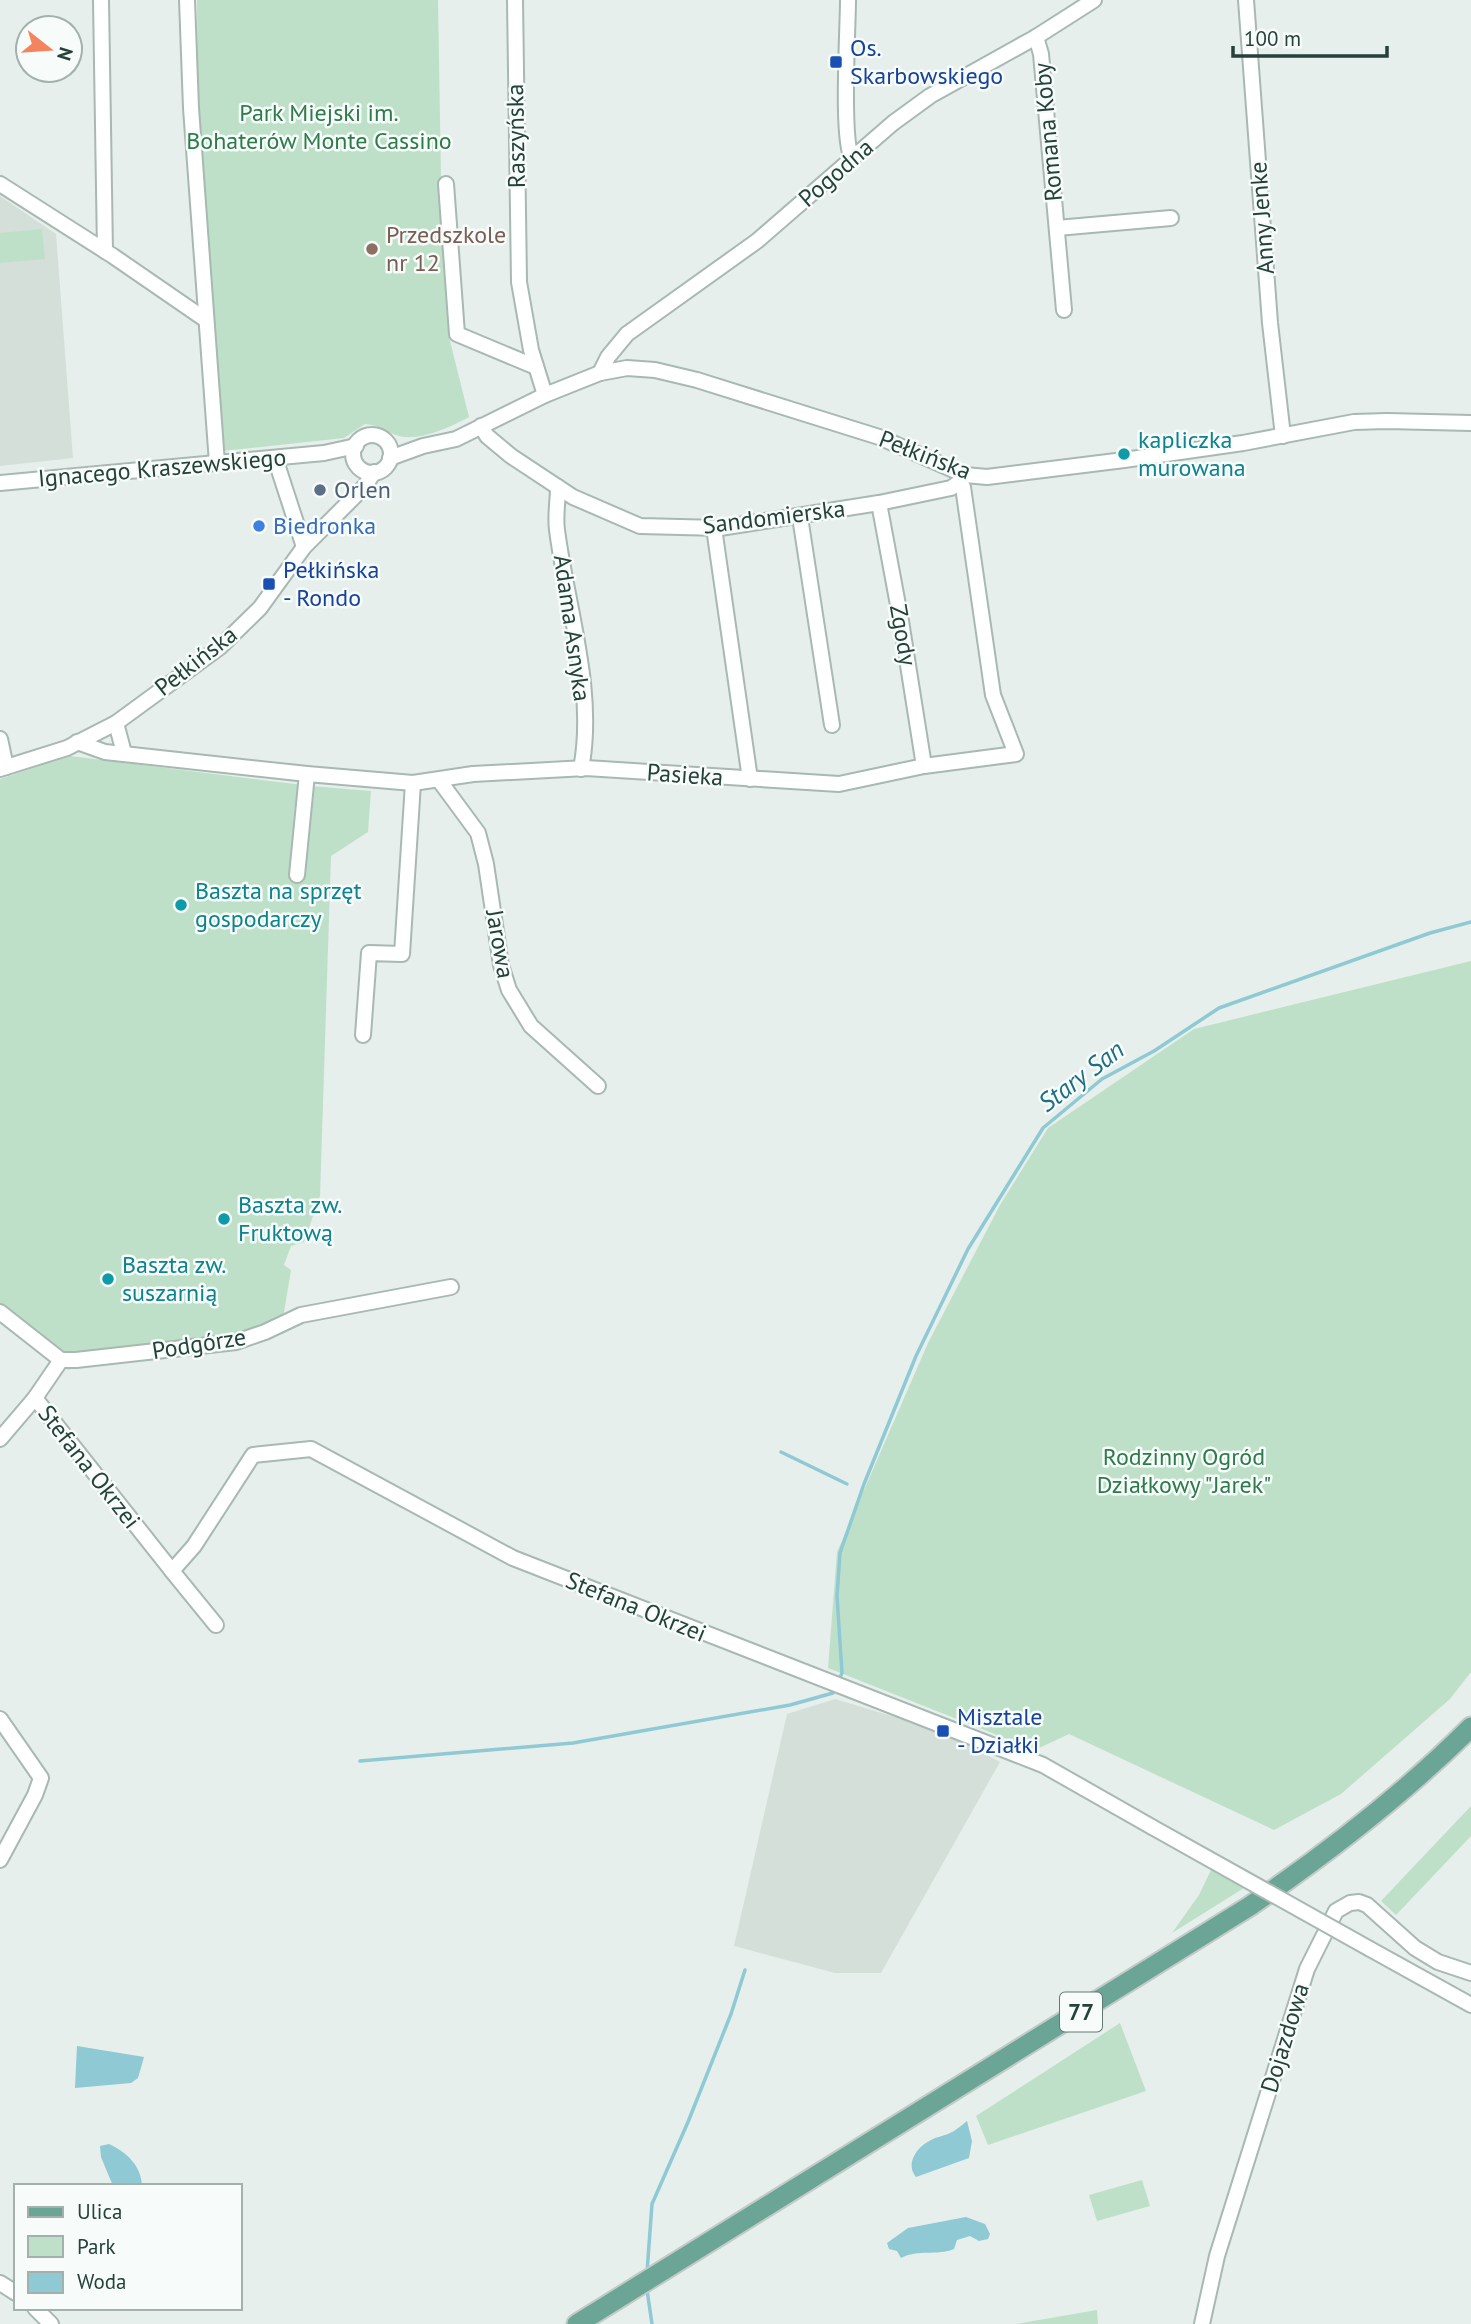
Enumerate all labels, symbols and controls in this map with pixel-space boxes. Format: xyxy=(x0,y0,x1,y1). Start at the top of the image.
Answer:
north arrow xyxy=(14,14,84,84)
scale bar xyxy=(1233,14,1387,58)
text: 100 m xyxy=(1244,25,1301,52)
place label: Os. Skarbowskiego xyxy=(850,32,1003,91)
text: N xyxy=(52,44,79,63)
marker: Os. Skarbowskiego xyxy=(828,54,844,70)
street label: Romana Koby xyxy=(1026,61,1069,203)
street label: Raszyńska xyxy=(499,84,532,188)
park label: Park Miejski im. Bohaterów Monte Cassino xyxy=(186,97,452,156)
street label: Pogodna xyxy=(792,132,879,214)
street label: Anny Jenke xyxy=(1242,161,1281,275)
place label: Przedszkole nr 12 xyxy=(386,219,506,278)
marker: Przedszkole nr 12 xyxy=(364,241,380,257)
street label: Pełkińska xyxy=(875,423,976,486)
place label: kapliczka murowana xyxy=(1138,424,1246,483)
street label: Ignacego Kraszewskiego xyxy=(37,441,287,494)
marker: kapliczka murowana xyxy=(1116,446,1132,462)
place label: Orlen xyxy=(334,474,391,505)
marker: Orlen xyxy=(312,482,328,498)
street label: Sandomierska xyxy=(701,492,847,541)
place label: Biedronka xyxy=(273,510,376,541)
marker: Biedronka xyxy=(251,518,267,534)
street label: Adama Asnyka xyxy=(547,553,598,703)
place label: Pełkińska - Rondo xyxy=(283,554,379,613)
marker: Pełkińska - Rondo xyxy=(261,576,277,592)
street label: Zgody xyxy=(883,602,924,668)
street label: Pełkińska xyxy=(148,619,243,702)
street label: Pasieka xyxy=(646,756,724,793)
place label: Baszta na sprzęt gospodarczy xyxy=(195,875,362,934)
marker: Baszta na sprzęt gospodarczy xyxy=(173,897,189,913)
street label: Jarowa xyxy=(479,906,522,981)
water label: Stary San xyxy=(1031,1032,1130,1119)
place label: Baszta zw. Fruktową xyxy=(238,1189,343,1248)
marker: Baszta zw. Fruktową xyxy=(216,1211,232,1227)
place label: Baszta zw. suszarnią xyxy=(122,1249,227,1308)
marker: Baszta zw. suszarnią xyxy=(100,1271,116,1287)
street label: Podgórze xyxy=(150,1321,248,1366)
street label: Stefana Okrzei xyxy=(31,1398,147,1535)
park label: Rodzinny Ogród Działkowy "Jarek" xyxy=(1097,1441,1271,1500)
street label: Stefana Okrzei xyxy=(561,1564,711,1649)
place label: Misztale - Działki xyxy=(957,1701,1043,1760)
marker: Misztale - Działki xyxy=(935,1723,951,1739)
street label: Dojazdowa xyxy=(1253,1979,1316,2096)
road number: 77 xyxy=(1060,1993,1102,2032)
legend xyxy=(14,2184,242,2310)
text: Ulica xyxy=(77,2198,122,2225)
text: Park xyxy=(77,2233,116,2260)
text: Woda xyxy=(77,2268,126,2295)

